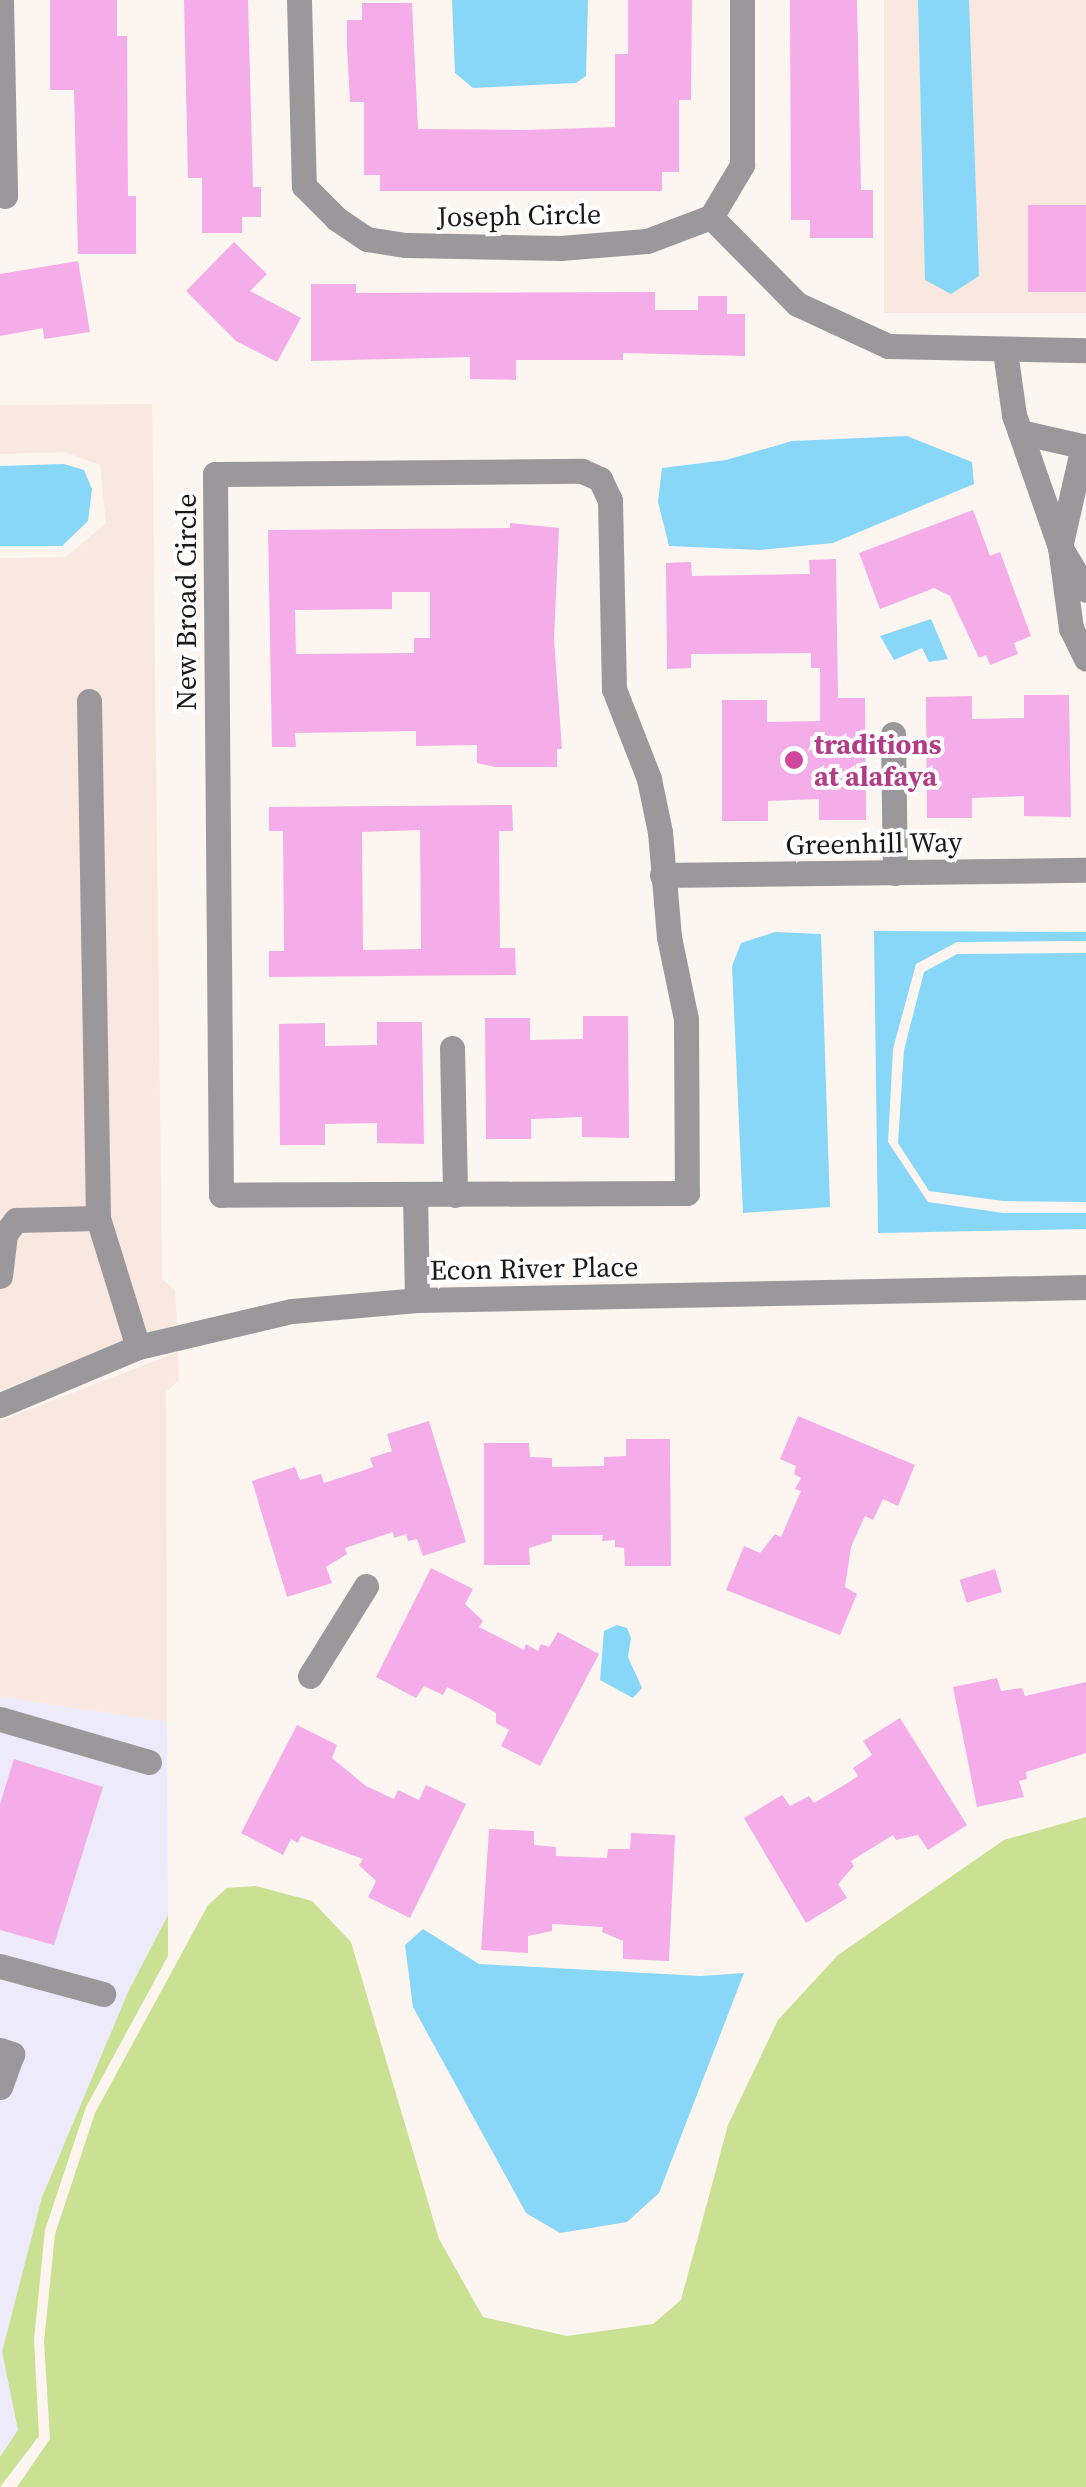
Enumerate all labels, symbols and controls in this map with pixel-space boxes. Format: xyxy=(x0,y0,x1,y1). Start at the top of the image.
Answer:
street label: Joseph Circle xyxy=(437,197,601,233)
street label: New Broad Circle xyxy=(169,494,203,710)
place label: traditions at alafaya xyxy=(814,727,941,793)
marker: traditions at alafaya xyxy=(783,749,805,771)
street label: Greenhill Way xyxy=(785,825,963,861)
street label: Econ River Place xyxy=(429,1249,639,1287)

